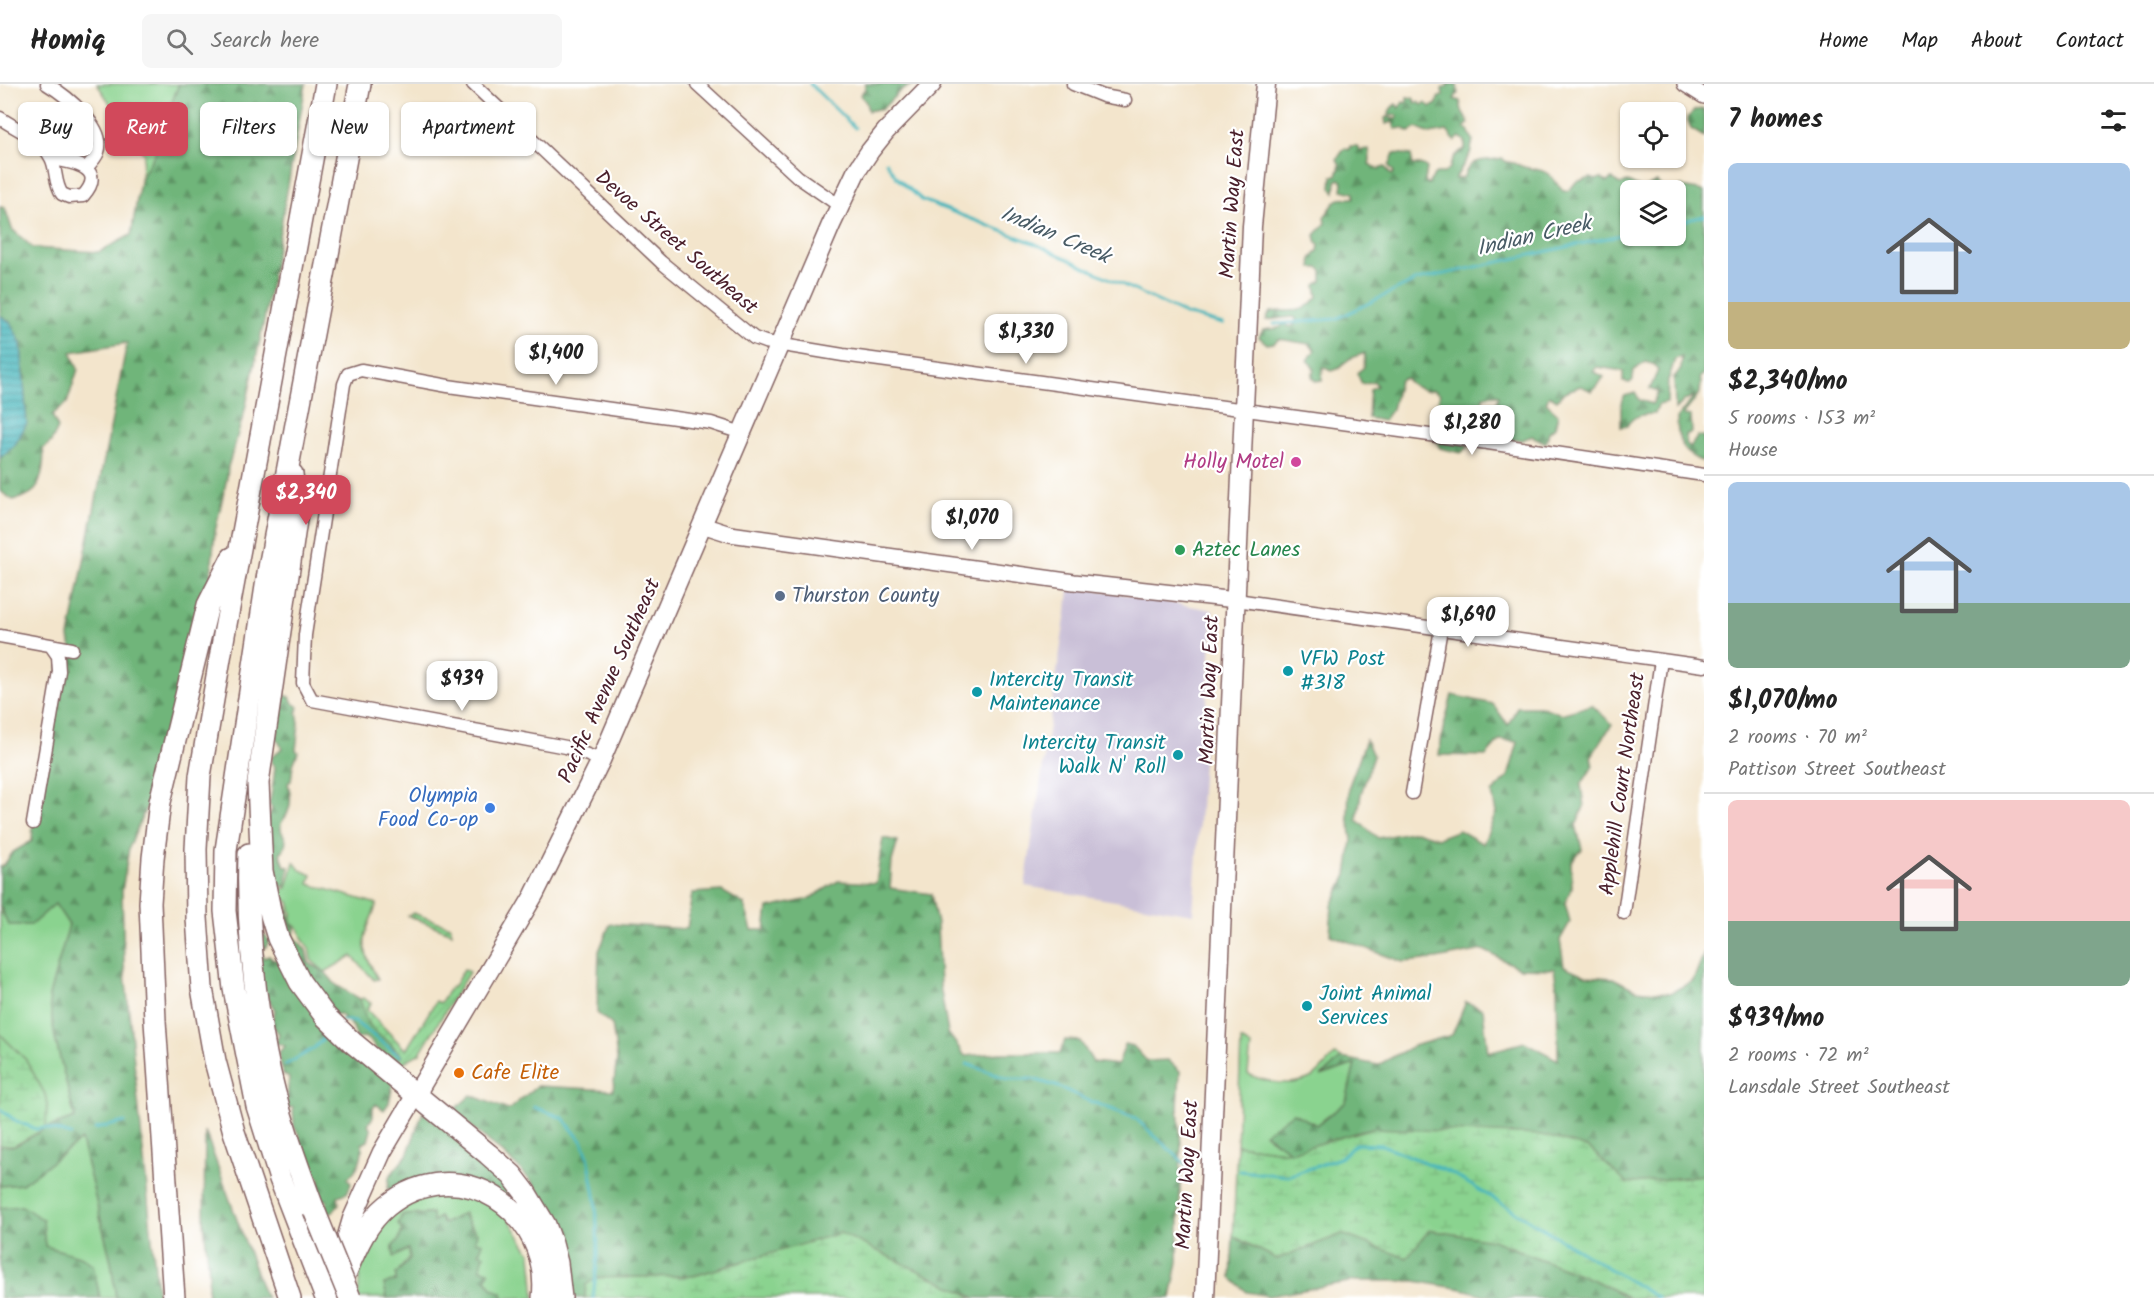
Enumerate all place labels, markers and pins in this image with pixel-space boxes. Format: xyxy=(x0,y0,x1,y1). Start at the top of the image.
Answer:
pin: $1,330 xyxy=(977,314,1075,365)
pin: $1,400 xyxy=(507,335,605,386)
pin: $1,280 xyxy=(1423,405,1521,456)
place label: Holly Motel xyxy=(1183,446,1284,479)
marker: Holly Motel xyxy=(1289,455,1303,469)
pin: $2,340 xyxy=(257,475,355,526)
pin: $1,070 xyxy=(923,500,1021,551)
place label: Aztec Lanes xyxy=(1192,534,1300,567)
marker: Aztec Lanes xyxy=(1173,543,1187,557)
place label: Thurston County xyxy=(792,580,939,613)
marker: Thurston County xyxy=(773,589,787,603)
pin: $1,690 xyxy=(1419,597,1517,648)
place label: VFW Post #318 xyxy=(1300,643,1386,700)
pin: $939 xyxy=(426,661,498,712)
place label: Intercity Transit Maintenance xyxy=(989,664,1134,721)
marker: VFW Post #318 xyxy=(1281,664,1295,678)
marker: Intercity Transit Maintenance xyxy=(970,685,984,699)
place label: Intercity Transit Walk N' Roll xyxy=(1022,727,1167,784)
marker: Intercity Transit Walk N' Roll xyxy=(1171,748,1185,762)
place label: Olympia Food Co-op xyxy=(378,780,478,837)
marker: Olympia Food Co-op xyxy=(483,801,497,815)
place label: Joint Animal Services xyxy=(1319,978,1432,1035)
marker: Joint Animal Services xyxy=(1300,999,1314,1013)
place label: Cafe Elite xyxy=(471,1057,560,1090)
marker: Cafe Elite xyxy=(452,1066,466,1080)

